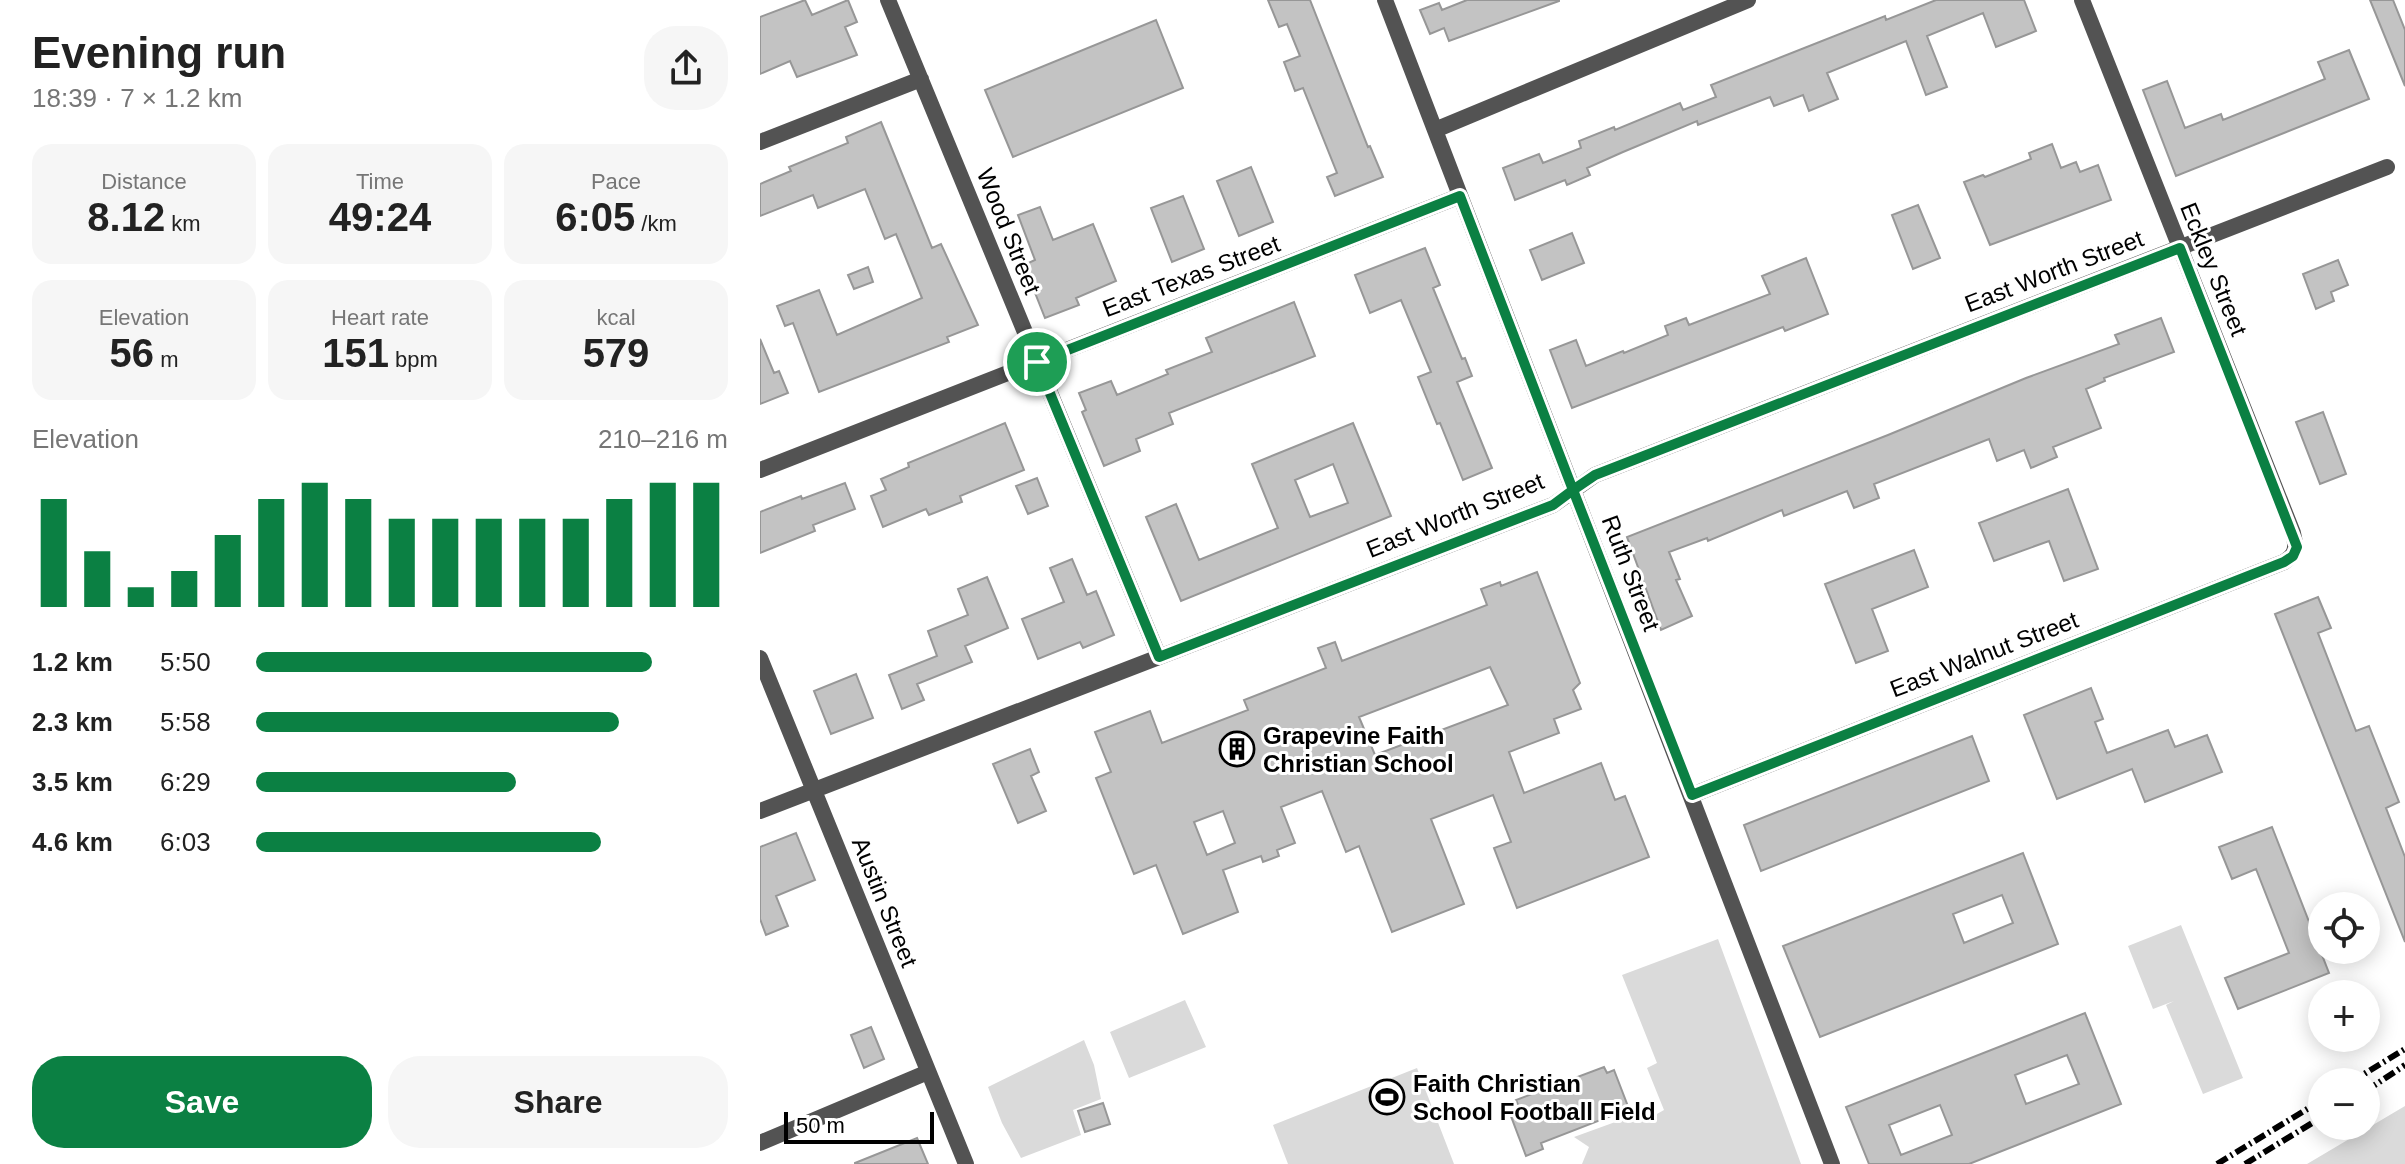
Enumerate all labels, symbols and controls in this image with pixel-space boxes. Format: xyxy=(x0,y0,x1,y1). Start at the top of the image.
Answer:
button: share xyxy=(644,26,728,110)
text: Evening run xyxy=(32,28,286,77)
text: 18:39 · 7 × 1.2 km xyxy=(32,83,242,113)
street label: Wood Street xyxy=(972,164,1047,298)
text: Distance xyxy=(101,169,187,194)
text: Time xyxy=(356,169,404,194)
text: Pace xyxy=(591,169,641,194)
text: 8.12 xyxy=(87,195,165,239)
text: 49:24 xyxy=(329,195,431,239)
text: 6:05 xyxy=(555,195,635,239)
street label: Eckley Street xyxy=(2175,198,2253,340)
text: km xyxy=(165,211,201,236)
text: /km xyxy=(635,211,677,236)
street label: East Worth Street xyxy=(1961,224,2147,317)
street label: East Texas Street xyxy=(1099,230,1284,322)
text: Elevation xyxy=(99,305,189,330)
text: Heart rate xyxy=(331,305,429,330)
text: kcal xyxy=(596,305,636,330)
pin xyxy=(1003,328,1071,396)
text: 56 xyxy=(110,331,154,375)
text: 151 xyxy=(322,331,389,375)
text: 579 xyxy=(583,331,649,375)
icon: arrive xyxy=(1015,340,1059,384)
text: m xyxy=(154,347,178,372)
text: bpm xyxy=(389,347,438,372)
text: Elevation xyxy=(32,424,139,454)
text: 210–216 m xyxy=(598,424,728,454)
street label: East Worth Street xyxy=(1362,467,1548,563)
street label: Ruth Street xyxy=(1597,511,1665,635)
street label: East Walnut Street xyxy=(1886,606,2082,702)
text: 1.2 km xyxy=(32,647,113,677)
text: 5:50 xyxy=(160,647,211,677)
text: 2.3 km xyxy=(32,707,113,737)
text: 5:58 xyxy=(160,707,211,737)
place label: Grapevine Faith Christian School xyxy=(1263,722,1454,777)
building icon: Grapevine Faith Christian School xyxy=(1218,730,1256,768)
text: 3.5 km xyxy=(32,767,113,797)
text: 6:29 xyxy=(160,767,211,797)
text: 4.6 km xyxy=(32,827,113,857)
text: 6:03 xyxy=(160,827,211,857)
street label: Austin Street xyxy=(847,833,923,971)
map controls xyxy=(2308,892,2380,1140)
button: locate xyxy=(2308,892,2380,964)
button: + xyxy=(2308,980,2380,1052)
button: Save xyxy=(32,1056,372,1148)
button: Share xyxy=(388,1056,728,1148)
button: − xyxy=(2308,1068,2380,1140)
place label: Faith Christian School Football Field xyxy=(1413,1070,1656,1125)
sports icon: Faith Christian School Football Field xyxy=(1368,1078,1406,1116)
scale bar xyxy=(784,1108,934,1144)
text: 50 m xyxy=(796,1113,845,1138)

